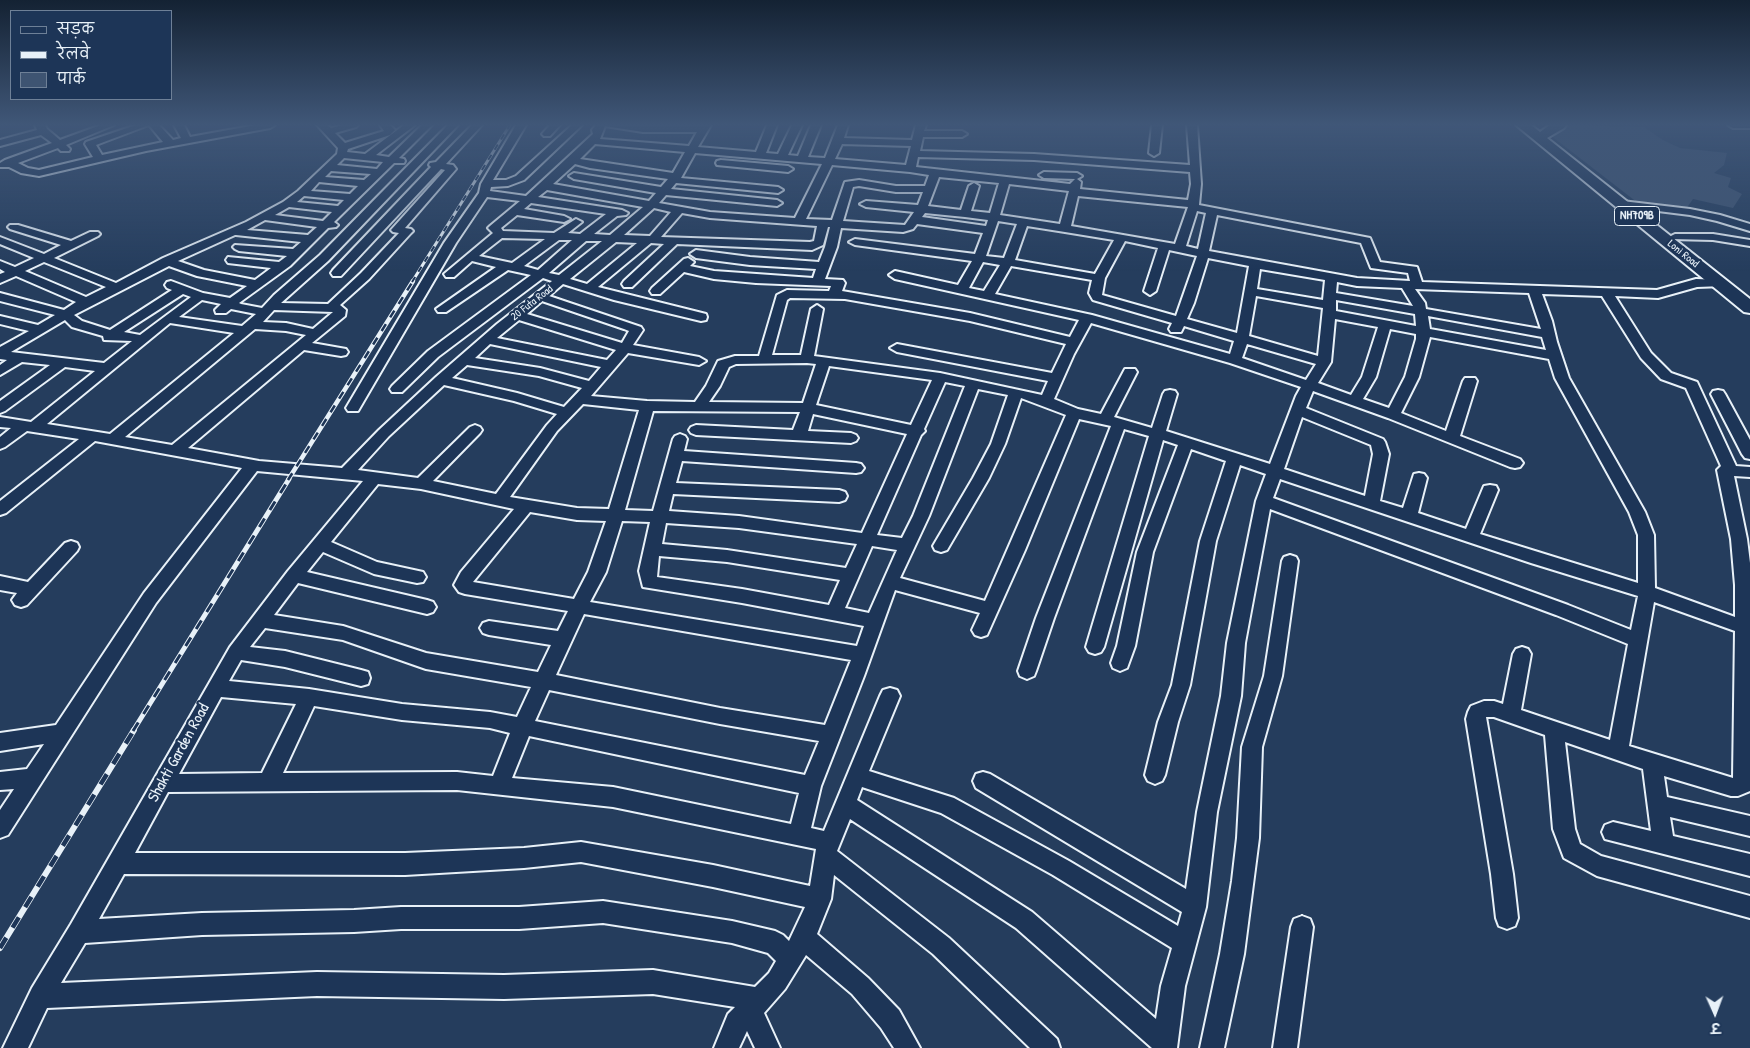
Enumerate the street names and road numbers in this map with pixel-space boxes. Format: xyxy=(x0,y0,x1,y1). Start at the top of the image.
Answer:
road number: NH709B xyxy=(1614,207,1660,226)
street label: Loni Road xyxy=(1665,237,1701,271)
street label: 20 Futa Road xyxy=(508,282,556,324)
street label: Shakti Garden Road xyxy=(144,700,214,806)

